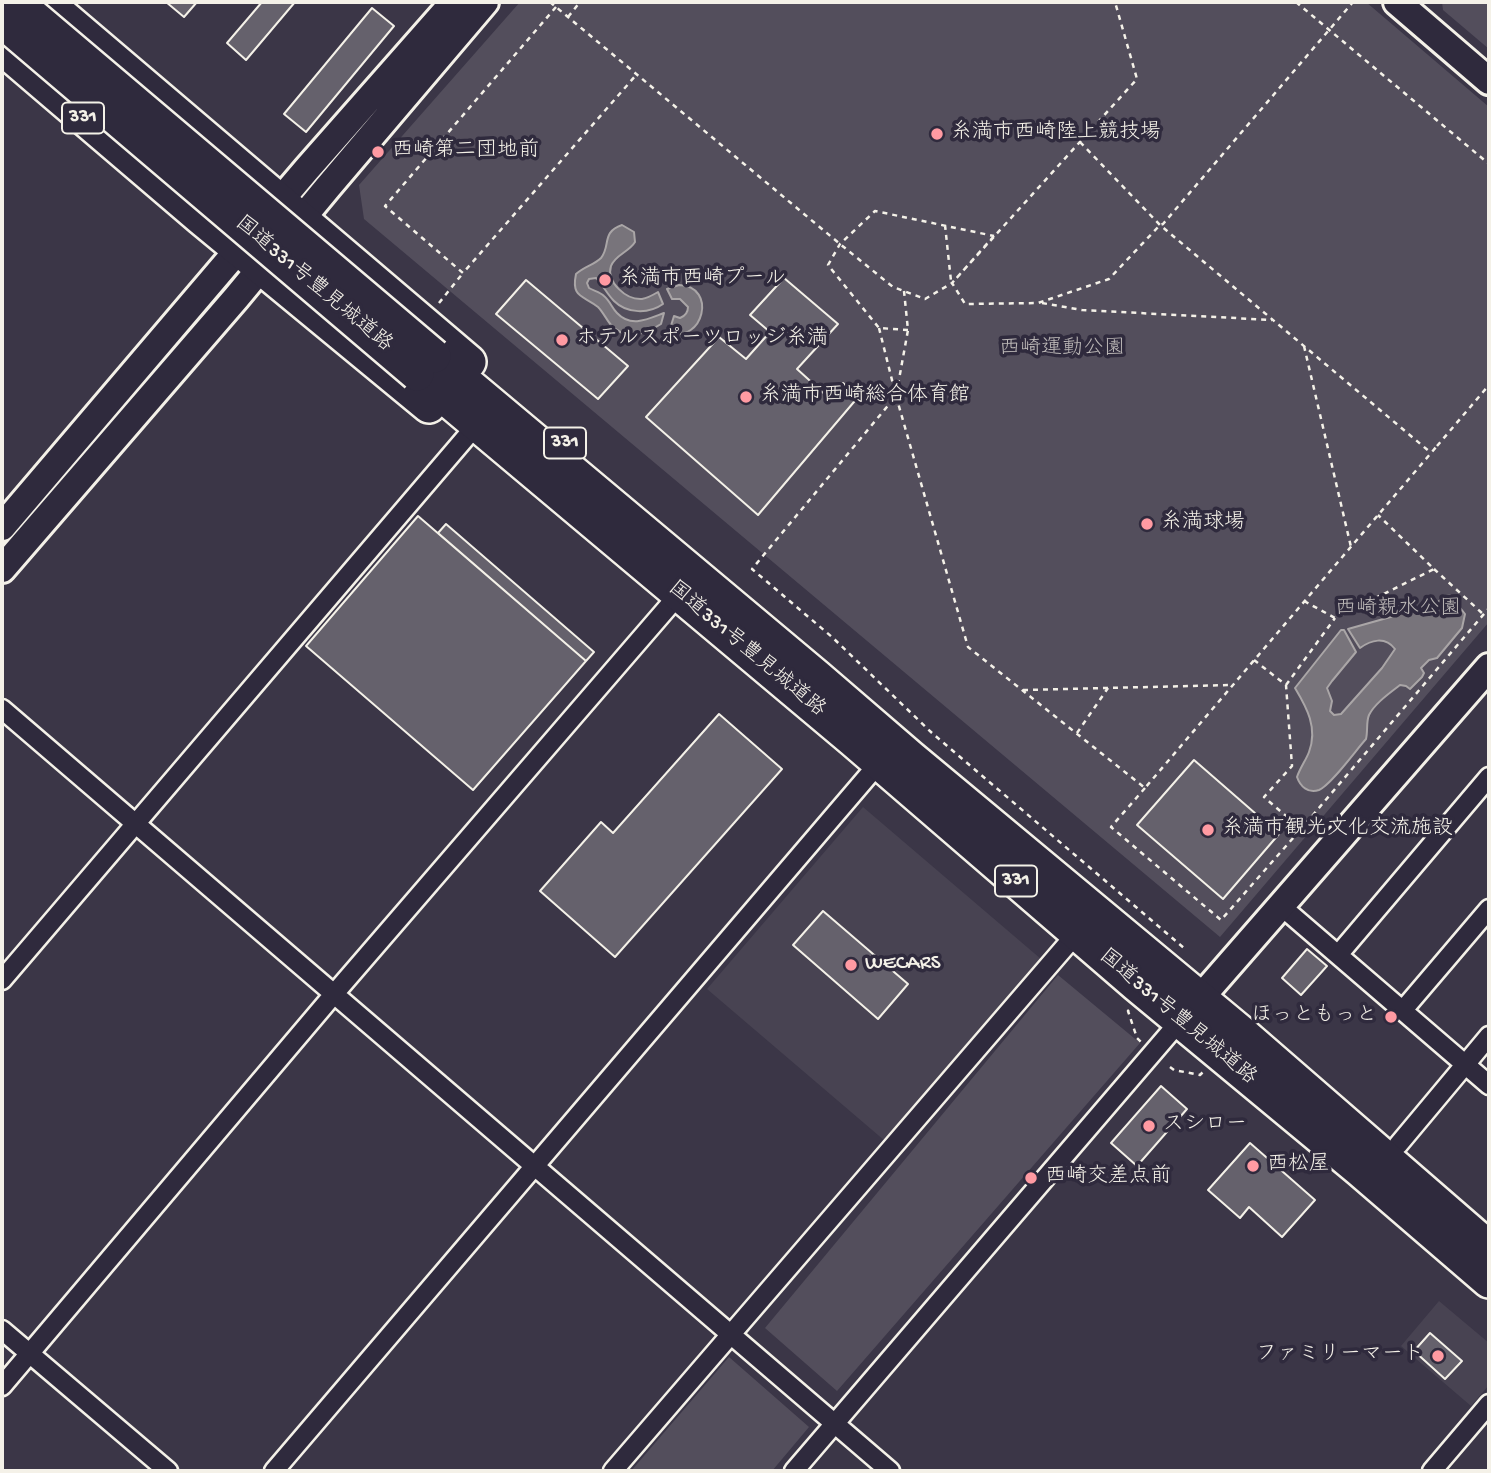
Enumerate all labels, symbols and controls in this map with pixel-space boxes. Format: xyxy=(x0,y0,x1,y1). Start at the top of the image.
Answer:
road number: 331 xyxy=(62,102,104,134)
place label: 糸満市西崎陸上競技場 xyxy=(951,121,1161,147)
marker: 糸満市西崎陸上競技場 xyxy=(929,126,945,142)
place label: 西崎第二団地前 xyxy=(392,139,539,165)
marker: 西崎第二団地前 xyxy=(370,144,386,160)
street label: 国道331号豊見城道路 xyxy=(229,212,397,358)
place label: 糸満市西崎プール xyxy=(619,267,786,293)
marker: 糸満市西崎プール xyxy=(597,272,613,288)
place label: ホテルスポーツロッジ糸満 xyxy=(576,327,828,353)
marker: ホテルスポーツロッジ糸満 xyxy=(554,332,570,348)
park label: 西崎運動公園 xyxy=(999,337,1125,363)
place label: 糸満市西崎総合体育館 xyxy=(760,384,970,410)
marker: 糸満市西崎総合体育館 xyxy=(738,389,754,405)
road number: 331 xyxy=(544,428,586,458)
place label: 糸満球場 xyxy=(1161,511,1245,537)
marker: 糸満球場 xyxy=(1139,516,1155,532)
street label: 国道331号豊見城道路 xyxy=(662,577,830,723)
park label: 西崎親水公園 xyxy=(1335,597,1461,623)
place label: 糸満市観光文化交流施設 xyxy=(1222,817,1453,843)
marker: 糸満市観光文化交流施設 xyxy=(1200,822,1216,838)
road number: 331 xyxy=(995,866,1037,897)
street label: 国道331号豊見城道路 xyxy=(1093,945,1261,1091)
place label: WECARS xyxy=(865,952,940,978)
marker: WECARS xyxy=(843,957,859,973)
place label: ほっともっと xyxy=(1251,1004,1377,1030)
marker: ほっともっと xyxy=(1383,1009,1399,1025)
place label: スシロー xyxy=(1163,1113,1247,1139)
marker: スシロー xyxy=(1141,1118,1157,1134)
place label: 西松屋 xyxy=(1267,1153,1330,1179)
marker: 西松屋 xyxy=(1245,1158,1261,1174)
place label: 西崎交差点前 xyxy=(1045,1165,1171,1191)
marker: 西崎交差点前 xyxy=(1023,1170,1039,1186)
place label: ファミリーマート xyxy=(1256,1343,1424,1369)
marker: ファミリーマート xyxy=(1430,1348,1446,1364)

